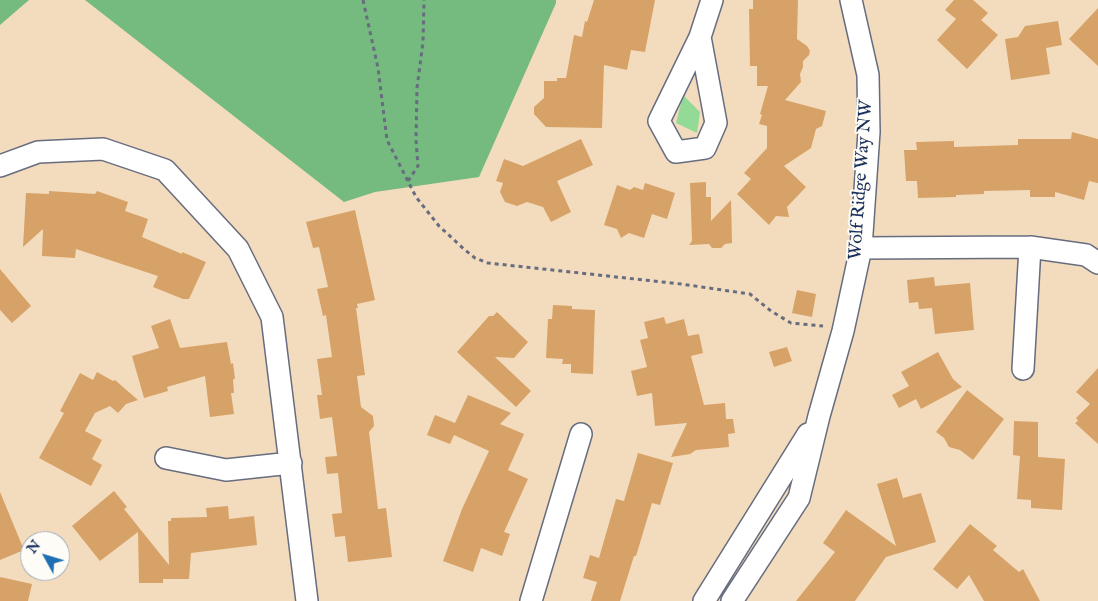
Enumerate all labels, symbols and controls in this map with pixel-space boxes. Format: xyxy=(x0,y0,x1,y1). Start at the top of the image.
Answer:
street label: Wolf Ridge Way NW xyxy=(846,99,878,261)
north arrow xyxy=(20,531,70,581)
text: N xyxy=(23,537,45,558)

